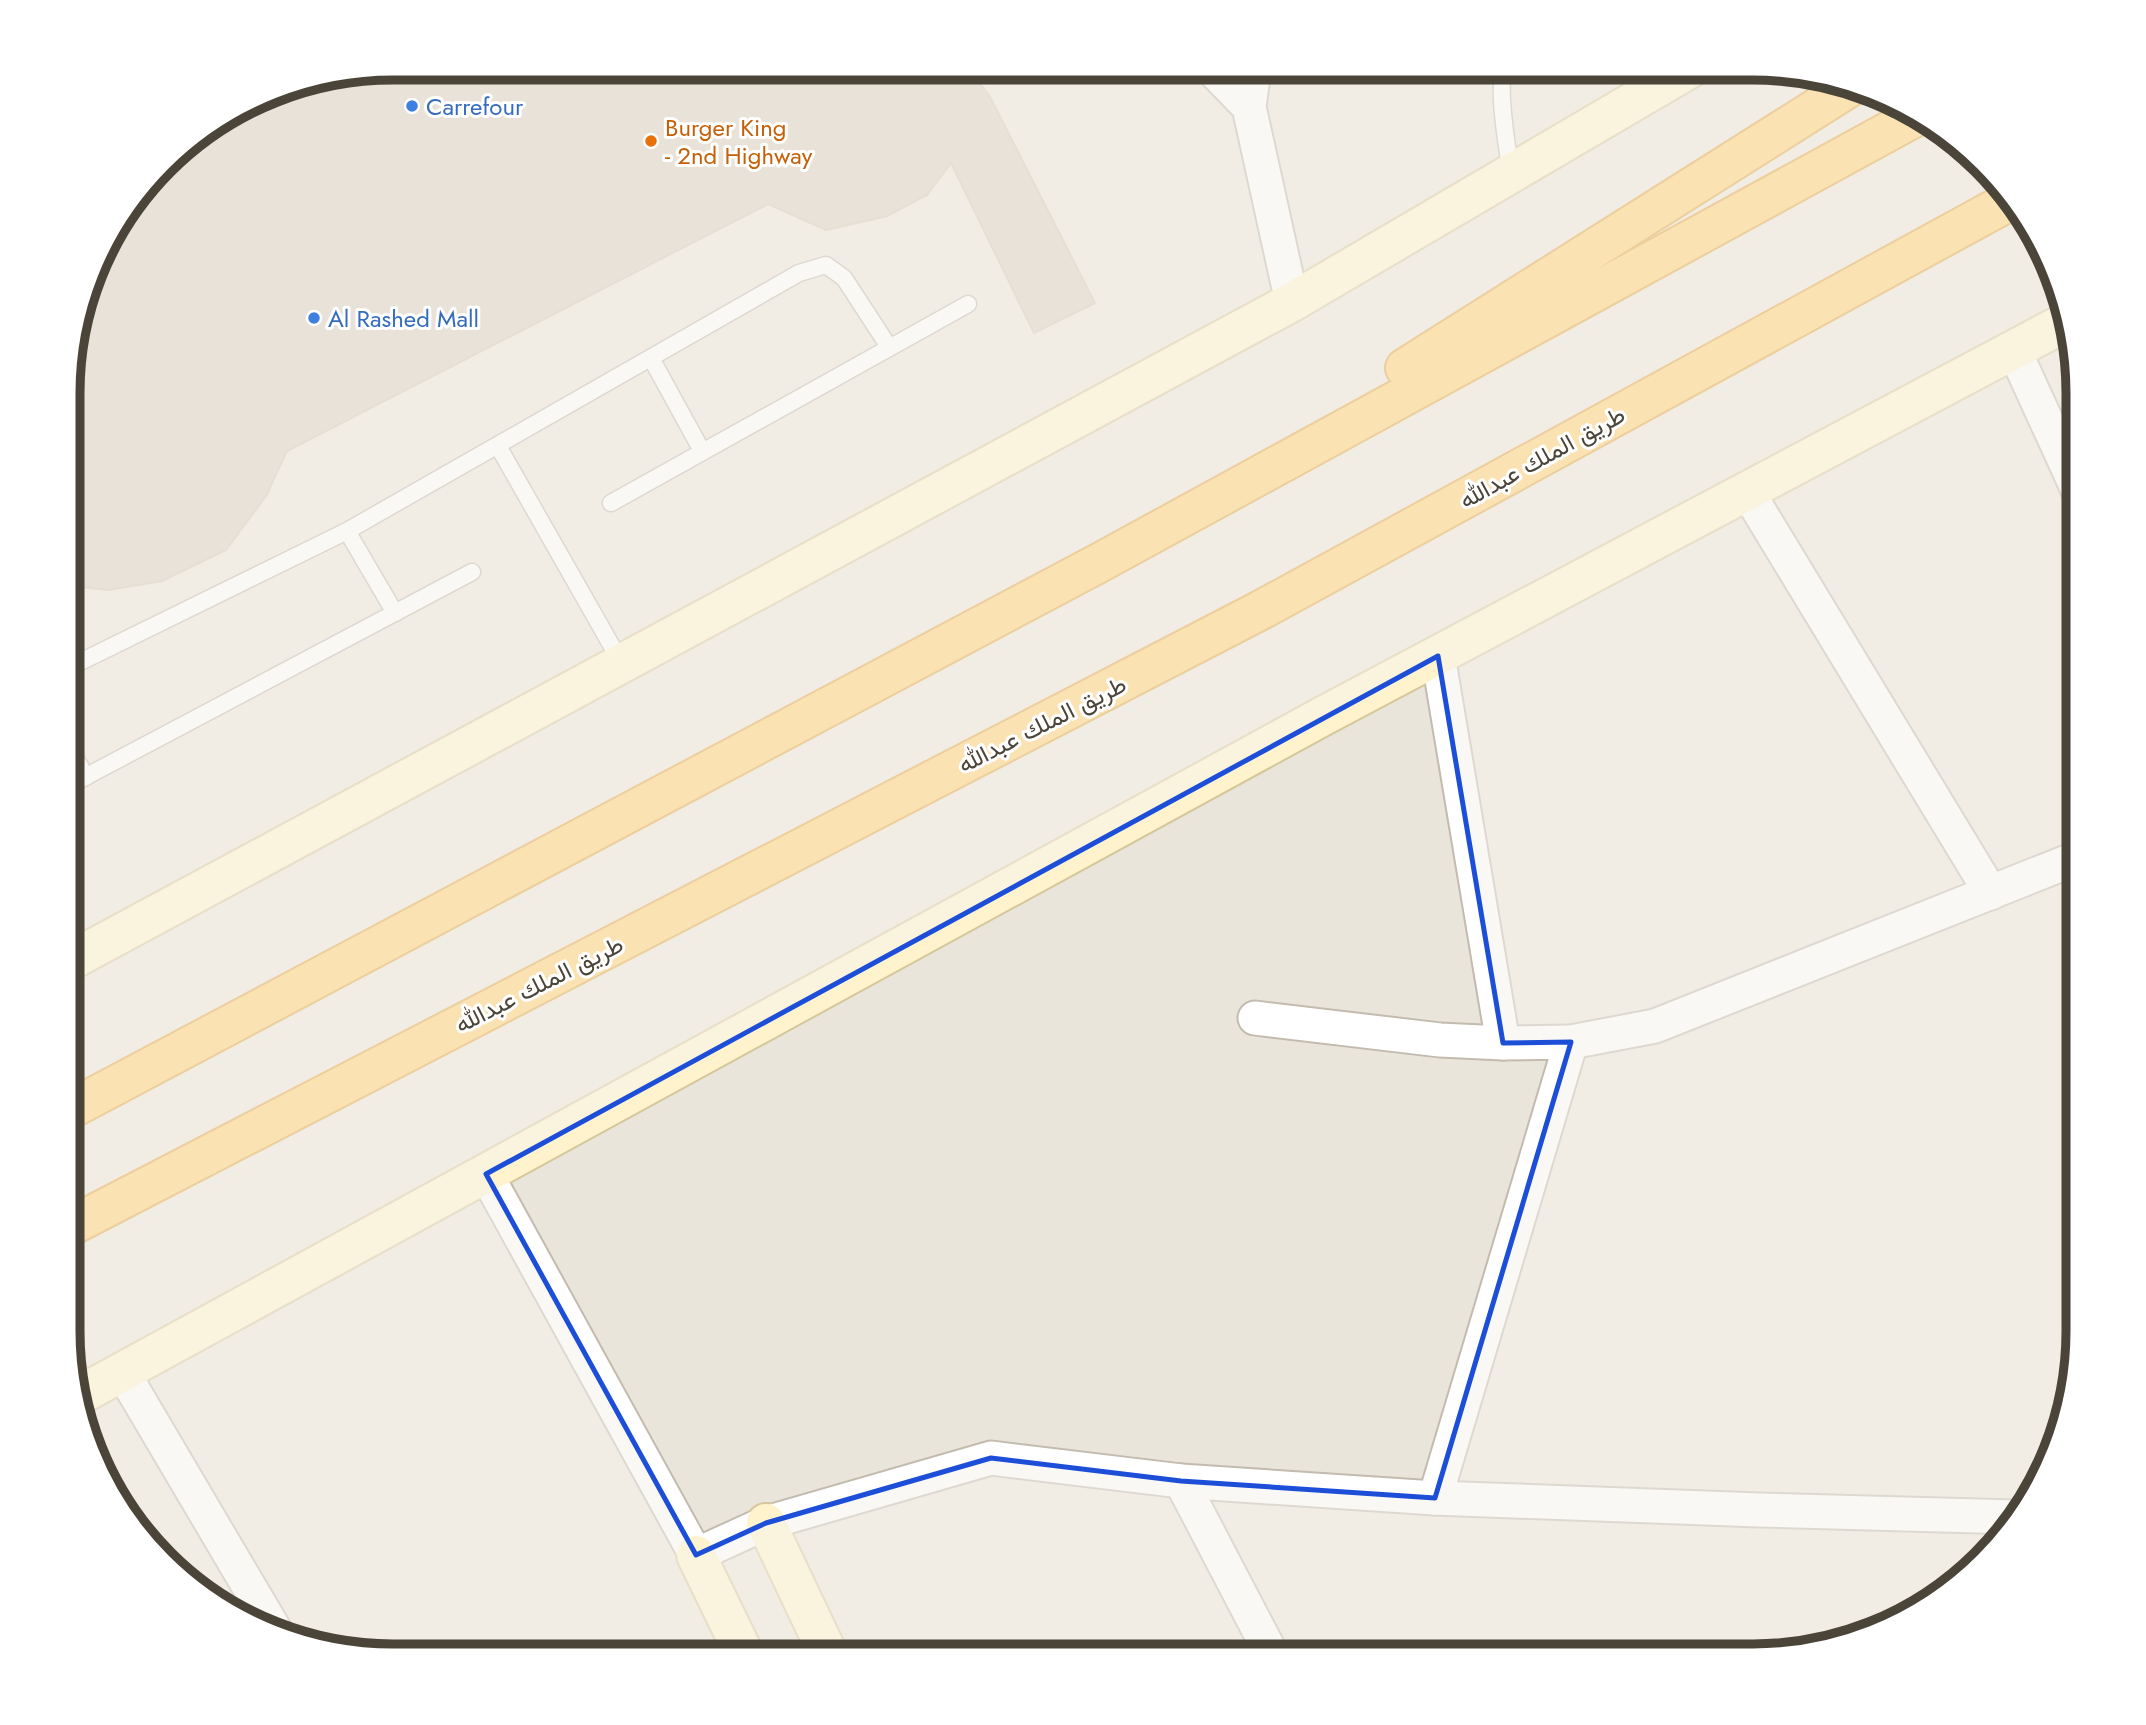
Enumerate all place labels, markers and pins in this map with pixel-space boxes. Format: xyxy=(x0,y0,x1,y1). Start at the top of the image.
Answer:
place label: Carrefour xyxy=(426,89,524,124)
marker: Carrefour xyxy=(404,98,420,114)
place label: Burger King - 2nd Highway xyxy=(665,110,813,173)
marker: Burger King - 2nd Highway xyxy=(643,133,659,149)
place label: Al Rashed Mall xyxy=(328,301,479,336)
marker: Al Rashed Mall xyxy=(306,310,322,326)

